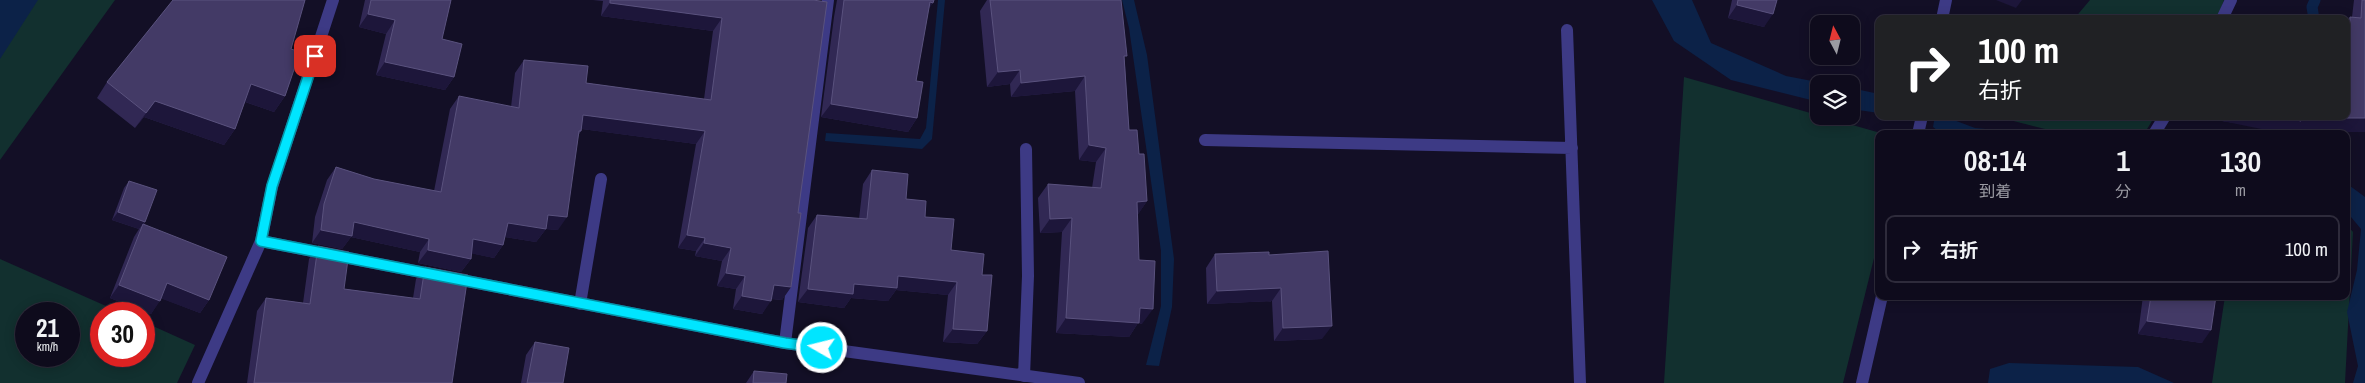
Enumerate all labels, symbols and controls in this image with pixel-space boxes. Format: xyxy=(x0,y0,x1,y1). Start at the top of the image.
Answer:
north arrow xyxy=(1810,15,1860,65)
map controls xyxy=(1810,15,1860,125)
text: 100 m xyxy=(1978,27,2059,74)
pin xyxy=(294,35,336,77)
icon: right xyxy=(1895,35,1960,100)
icon: arrive xyxy=(301,42,329,70)
button: layers xyxy=(1810,75,1860,125)
text: 右折 xyxy=(1978,75,2022,105)
text: 08:14 xyxy=(1964,140,2026,180)
text: 1 xyxy=(2116,140,2130,180)
text: 130 xyxy=(2220,141,2261,181)
text: m xyxy=(2235,179,2246,201)
text: 到着 xyxy=(1979,180,2011,202)
text: 分 xyxy=(2115,180,2131,202)
icon: right xyxy=(1897,235,1925,263)
text: 100 m xyxy=(2285,236,2328,262)
text: 右折 xyxy=(1940,237,1978,263)
speed limit sign: 30 xyxy=(90,302,155,367)
text: 21 xyxy=(36,311,59,345)
position arrow xyxy=(795,321,847,373)
text: km/h xyxy=(37,339,58,355)

